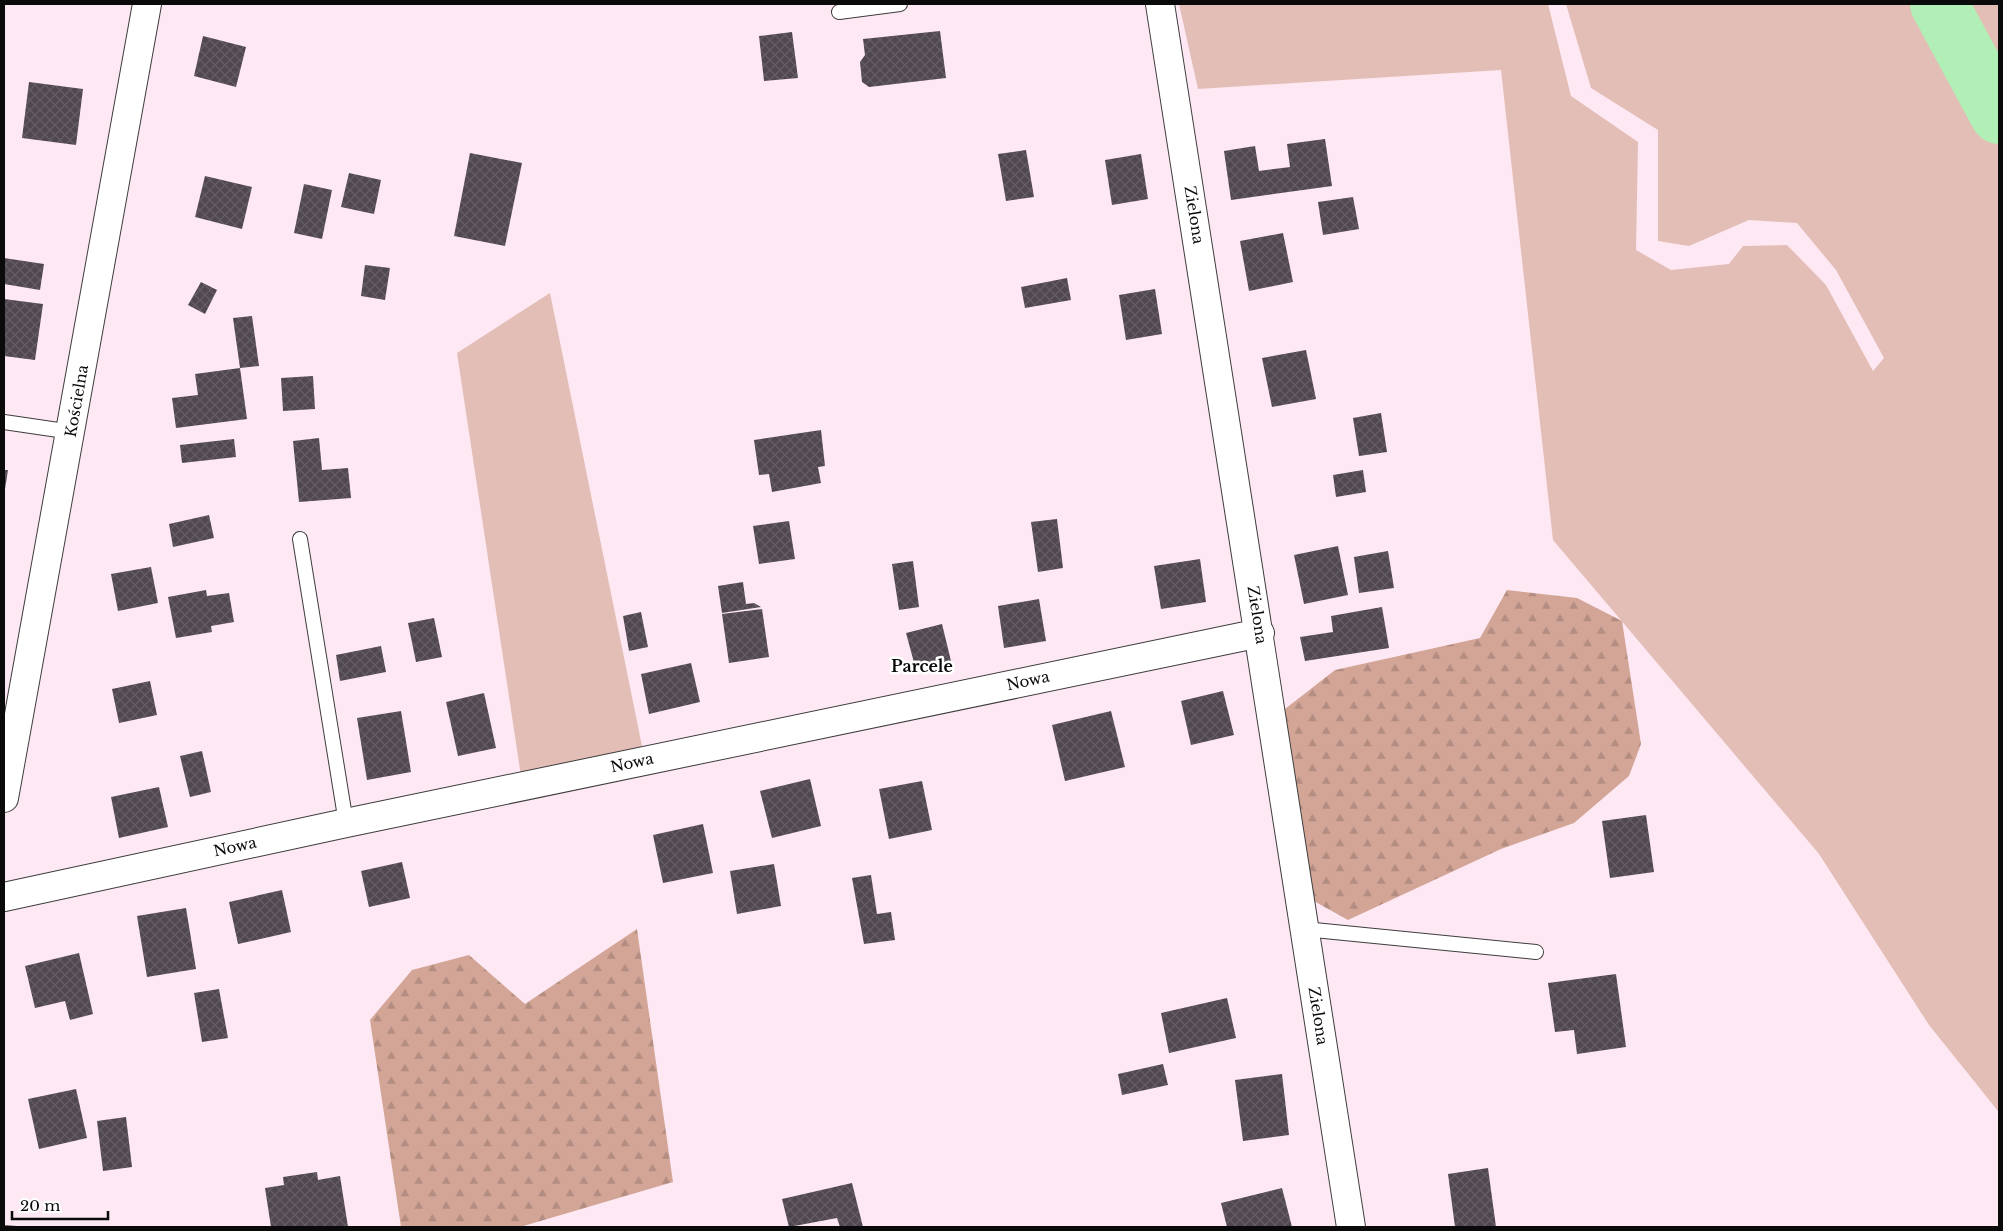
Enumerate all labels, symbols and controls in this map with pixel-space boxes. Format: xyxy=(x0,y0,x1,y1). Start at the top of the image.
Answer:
street label: Zielona xyxy=(1181,184,1209,246)
street label: Kościelna xyxy=(61,363,92,439)
street label: Zielona xyxy=(1244,584,1272,646)
district label: Parcele xyxy=(891,656,953,676)
street label: Nowa xyxy=(1005,667,1052,694)
street label: Nowa xyxy=(609,749,656,776)
street label: Nowa xyxy=(212,833,259,860)
street label: Zielona xyxy=(1305,985,1333,1047)
scale bar xyxy=(12,1188,109,1220)
text: 20 m xyxy=(20,1196,60,1215)

